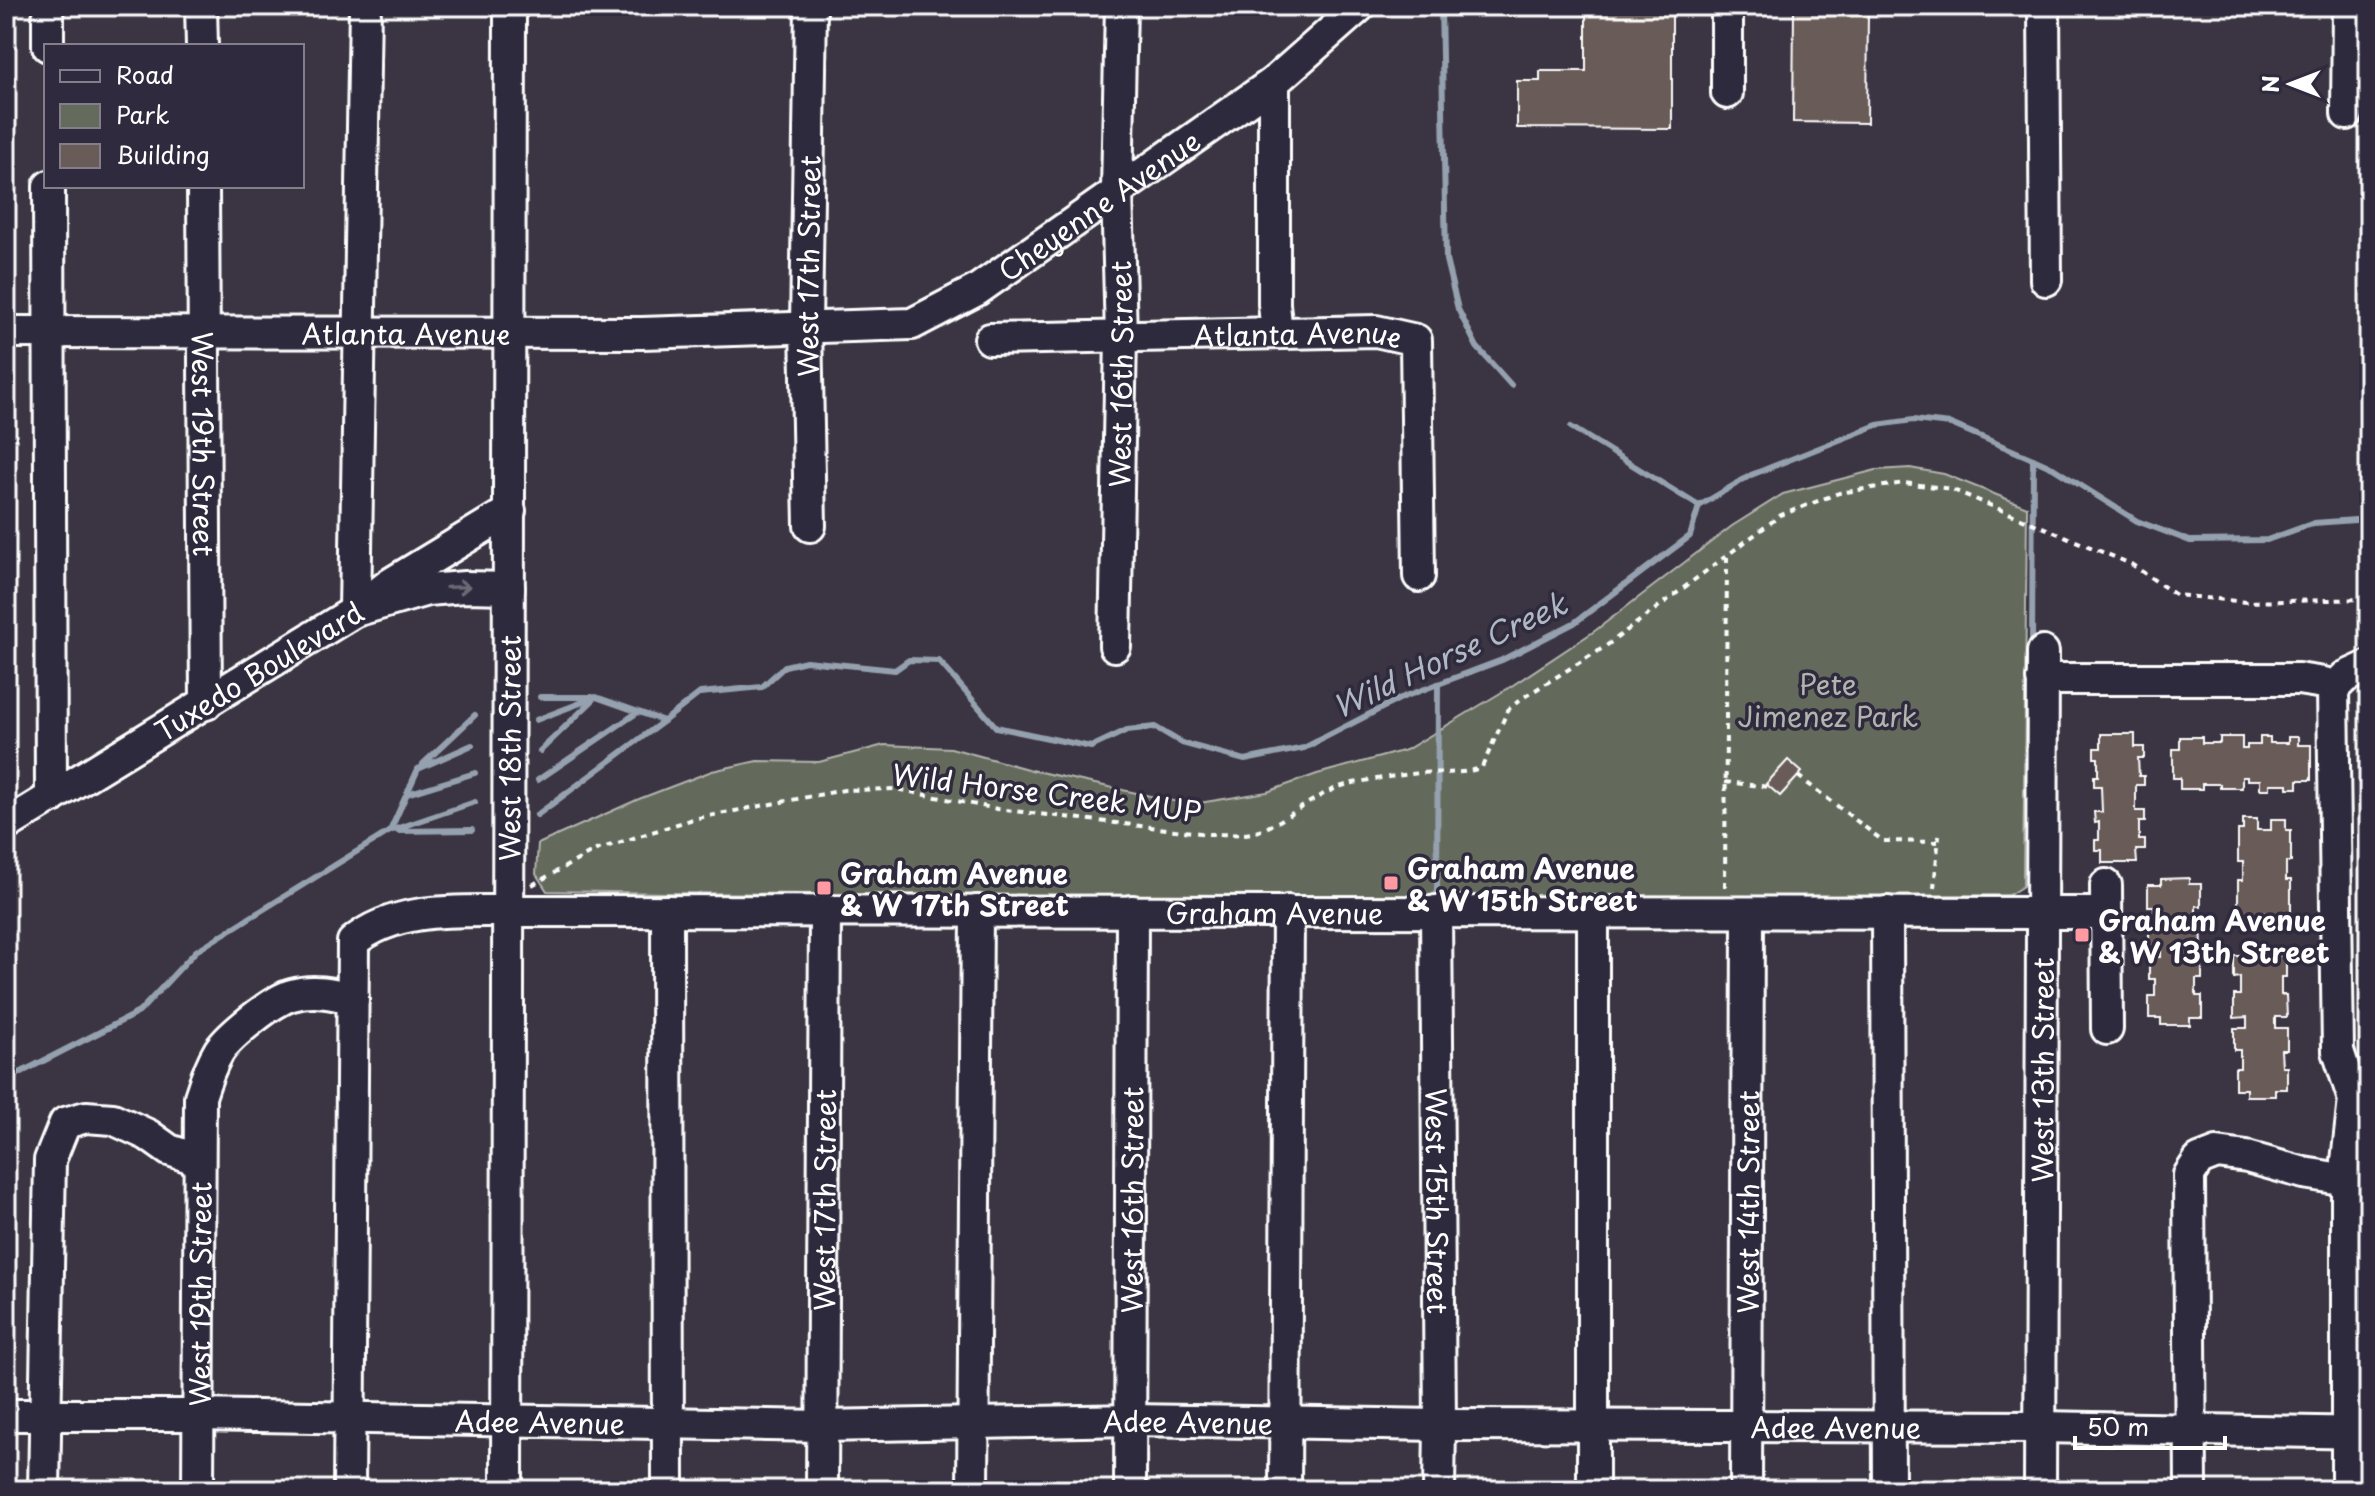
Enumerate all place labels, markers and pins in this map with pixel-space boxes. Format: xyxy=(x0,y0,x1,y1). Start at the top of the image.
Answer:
place label: Graham Avenue & W 15th Street xyxy=(1407,846,1638,921)
place label: Graham Avenue & W 17th Street xyxy=(840,851,1069,926)
marker: Graham Avenue & W 15th Street xyxy=(1382,874,1400,892)
marker: Graham Avenue & W 17th Street xyxy=(815,879,833,897)
place label: Graham Avenue & W 13th Street xyxy=(2098,898,2330,973)
marker: Graham Avenue & W 13th Street xyxy=(2073,926,2091,944)

